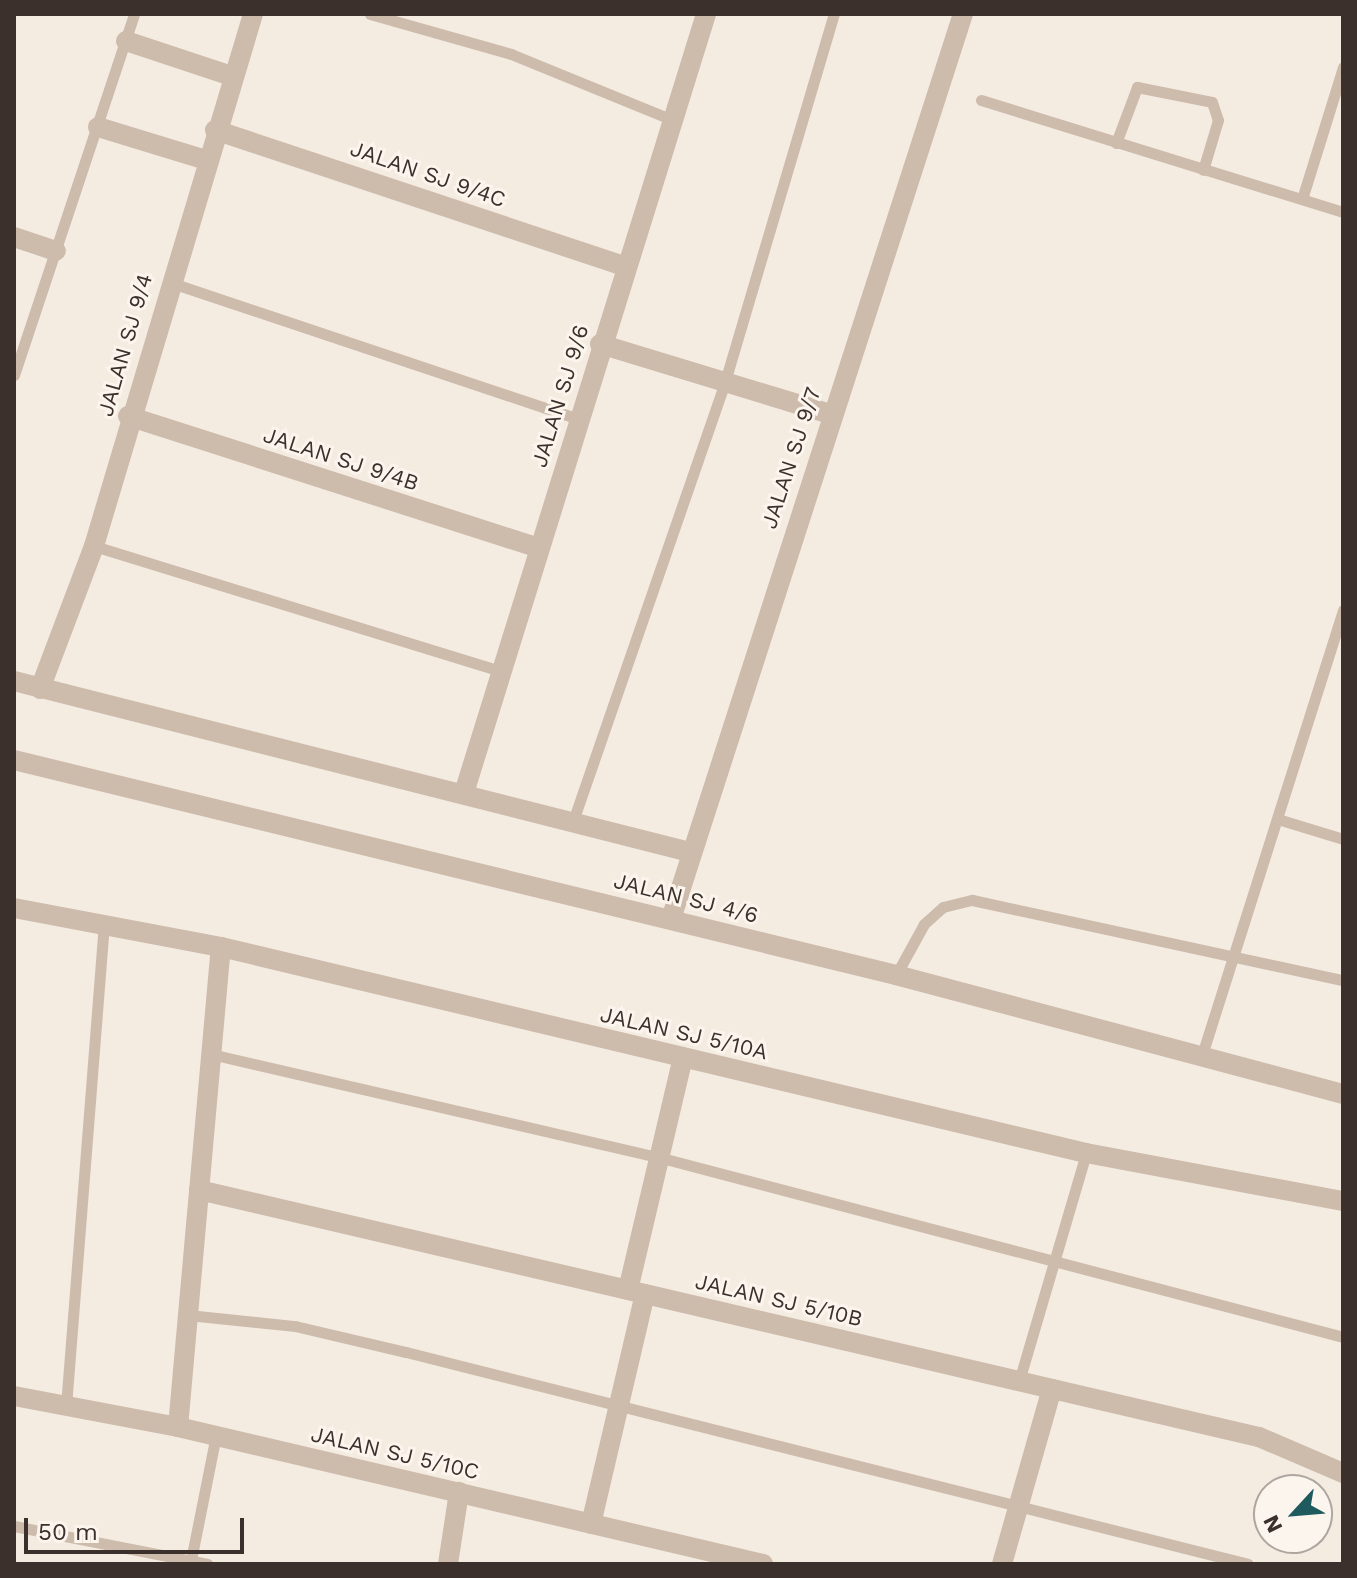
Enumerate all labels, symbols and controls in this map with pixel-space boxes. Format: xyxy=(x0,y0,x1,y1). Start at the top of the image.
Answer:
street label: JALAN SJ 9/4C xyxy=(347,135,509,213)
street label: JALAN SJ 9/4 xyxy=(92,271,158,419)
street label: JALAN SJ 9/6 xyxy=(526,322,594,470)
street label: JALAN SJ 9/7 xyxy=(756,384,826,532)
street label: JALAN SJ 9/4B xyxy=(260,421,422,497)
street label: JALAN SJ 4/6 xyxy=(611,867,761,929)
street label: JALAN SJ 5/10A xyxy=(598,1001,770,1065)
street label: JALAN SJ 5/10B xyxy=(693,1268,865,1332)
street label: JALAN SJ 5/10C xyxy=(308,1421,482,1485)
north arrow xyxy=(1253,1474,1333,1554)
scale bar xyxy=(28,1502,248,1552)
text: N xyxy=(1258,1511,1288,1537)
text: 50 m xyxy=(38,1518,98,1546)

